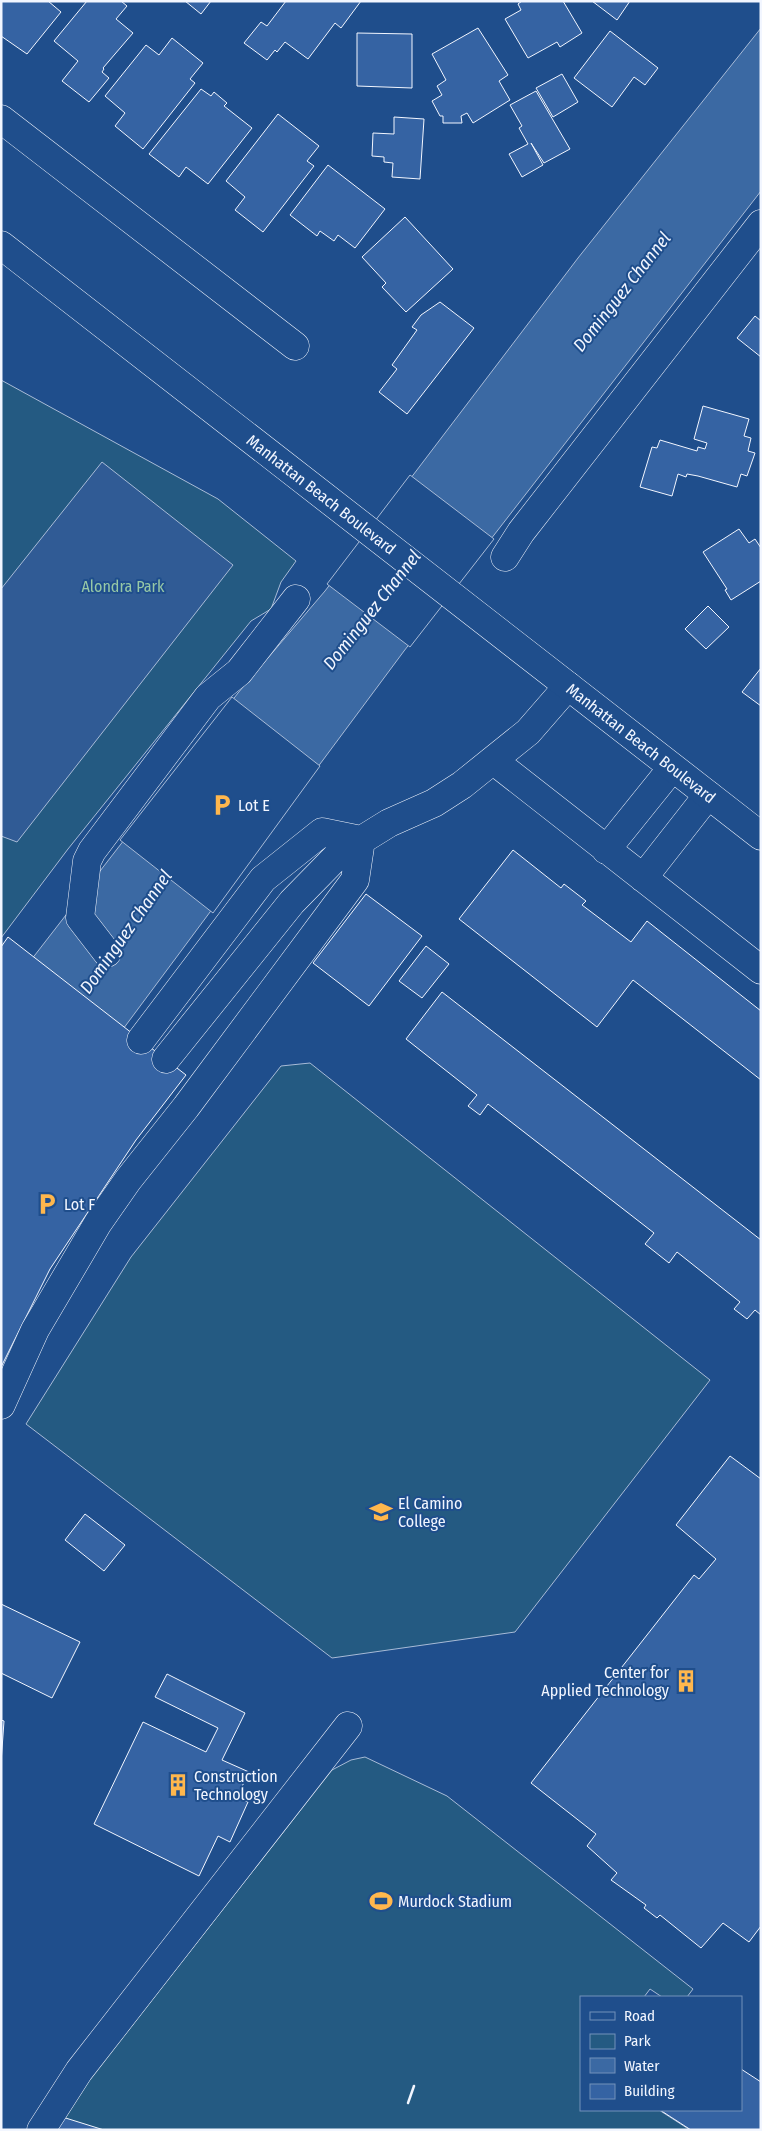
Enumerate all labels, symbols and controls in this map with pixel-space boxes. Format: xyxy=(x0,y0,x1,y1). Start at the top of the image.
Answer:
water label: Dominguez Channel xyxy=(568,228,676,356)
street label: Manhattan Beach Boulevard xyxy=(243,430,400,558)
water label: Dominguez Channel xyxy=(318,546,426,674)
park label: Alondra Park xyxy=(81,577,165,596)
street label: Manhattan Beach Boulevard xyxy=(563,679,720,807)
parking icon: Lot E xyxy=(209,792,235,818)
place label: Lot E xyxy=(238,796,270,815)
water label: Dominguez Channel xyxy=(75,866,177,998)
parking icon: Lot F xyxy=(34,1191,60,1217)
place label: Lot F xyxy=(64,1195,95,1214)
place label: El Camino College xyxy=(398,1494,462,1531)
school or university icon: El Camino College xyxy=(368,1499,394,1525)
place label: Center for Applied Technology xyxy=(541,1663,670,1700)
building icon: Center for Applied Technology xyxy=(673,1668,699,1694)
place label: Construction Technology xyxy=(194,1767,278,1804)
building icon: Construction Technology xyxy=(165,1772,191,1798)
sports icon: Murdock Stadium xyxy=(368,1888,394,1914)
place label: Murdock Stadium xyxy=(398,1892,512,1911)
legend xyxy=(580,1996,742,2111)
text: Road xyxy=(624,2007,655,2025)
text: Park xyxy=(624,2032,651,2050)
text: Water xyxy=(624,2057,660,2075)
text: Building xyxy=(624,2082,675,2100)

